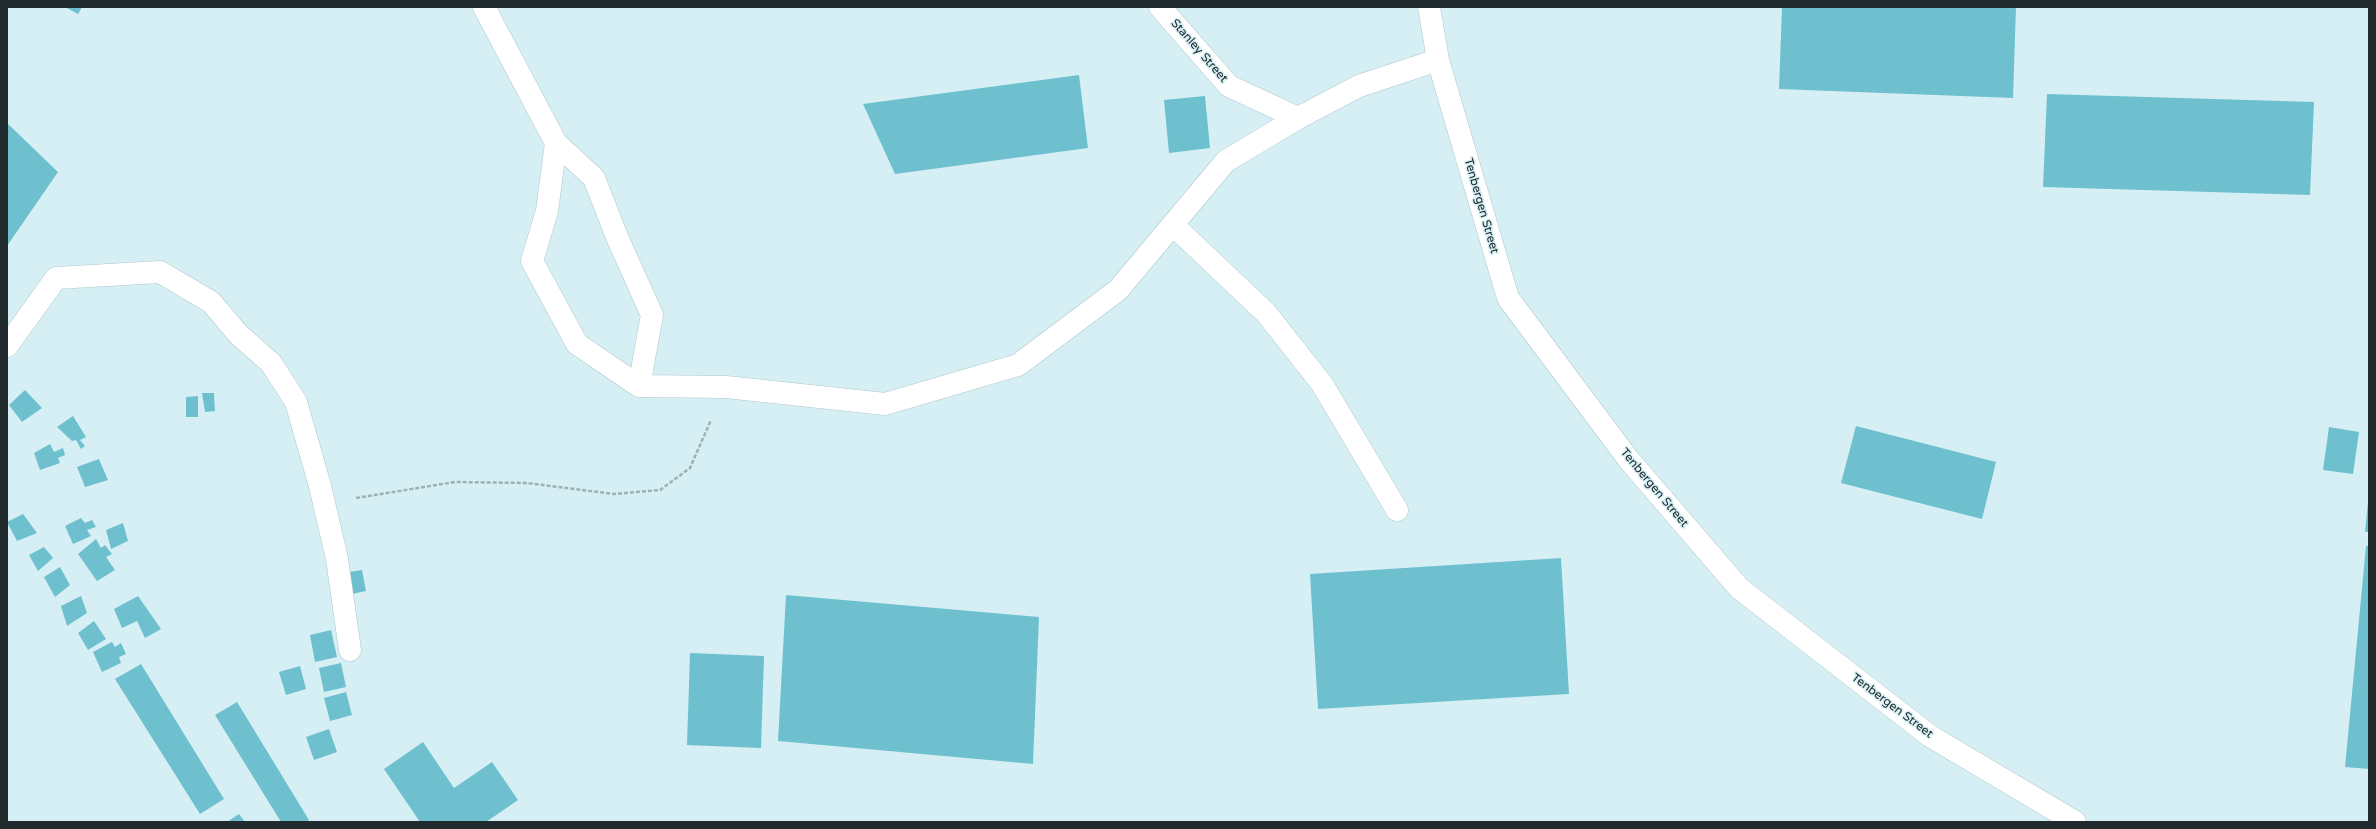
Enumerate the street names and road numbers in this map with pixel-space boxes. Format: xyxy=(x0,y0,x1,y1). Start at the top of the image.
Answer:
street label: Stanley Street xyxy=(1168,16,1230,86)
street label: Tenbergen Street xyxy=(1461,157,1501,255)
street label: Tenbergen Street xyxy=(1617,446,1691,530)
street label: Tenbergen Street xyxy=(1848,671,1936,741)

